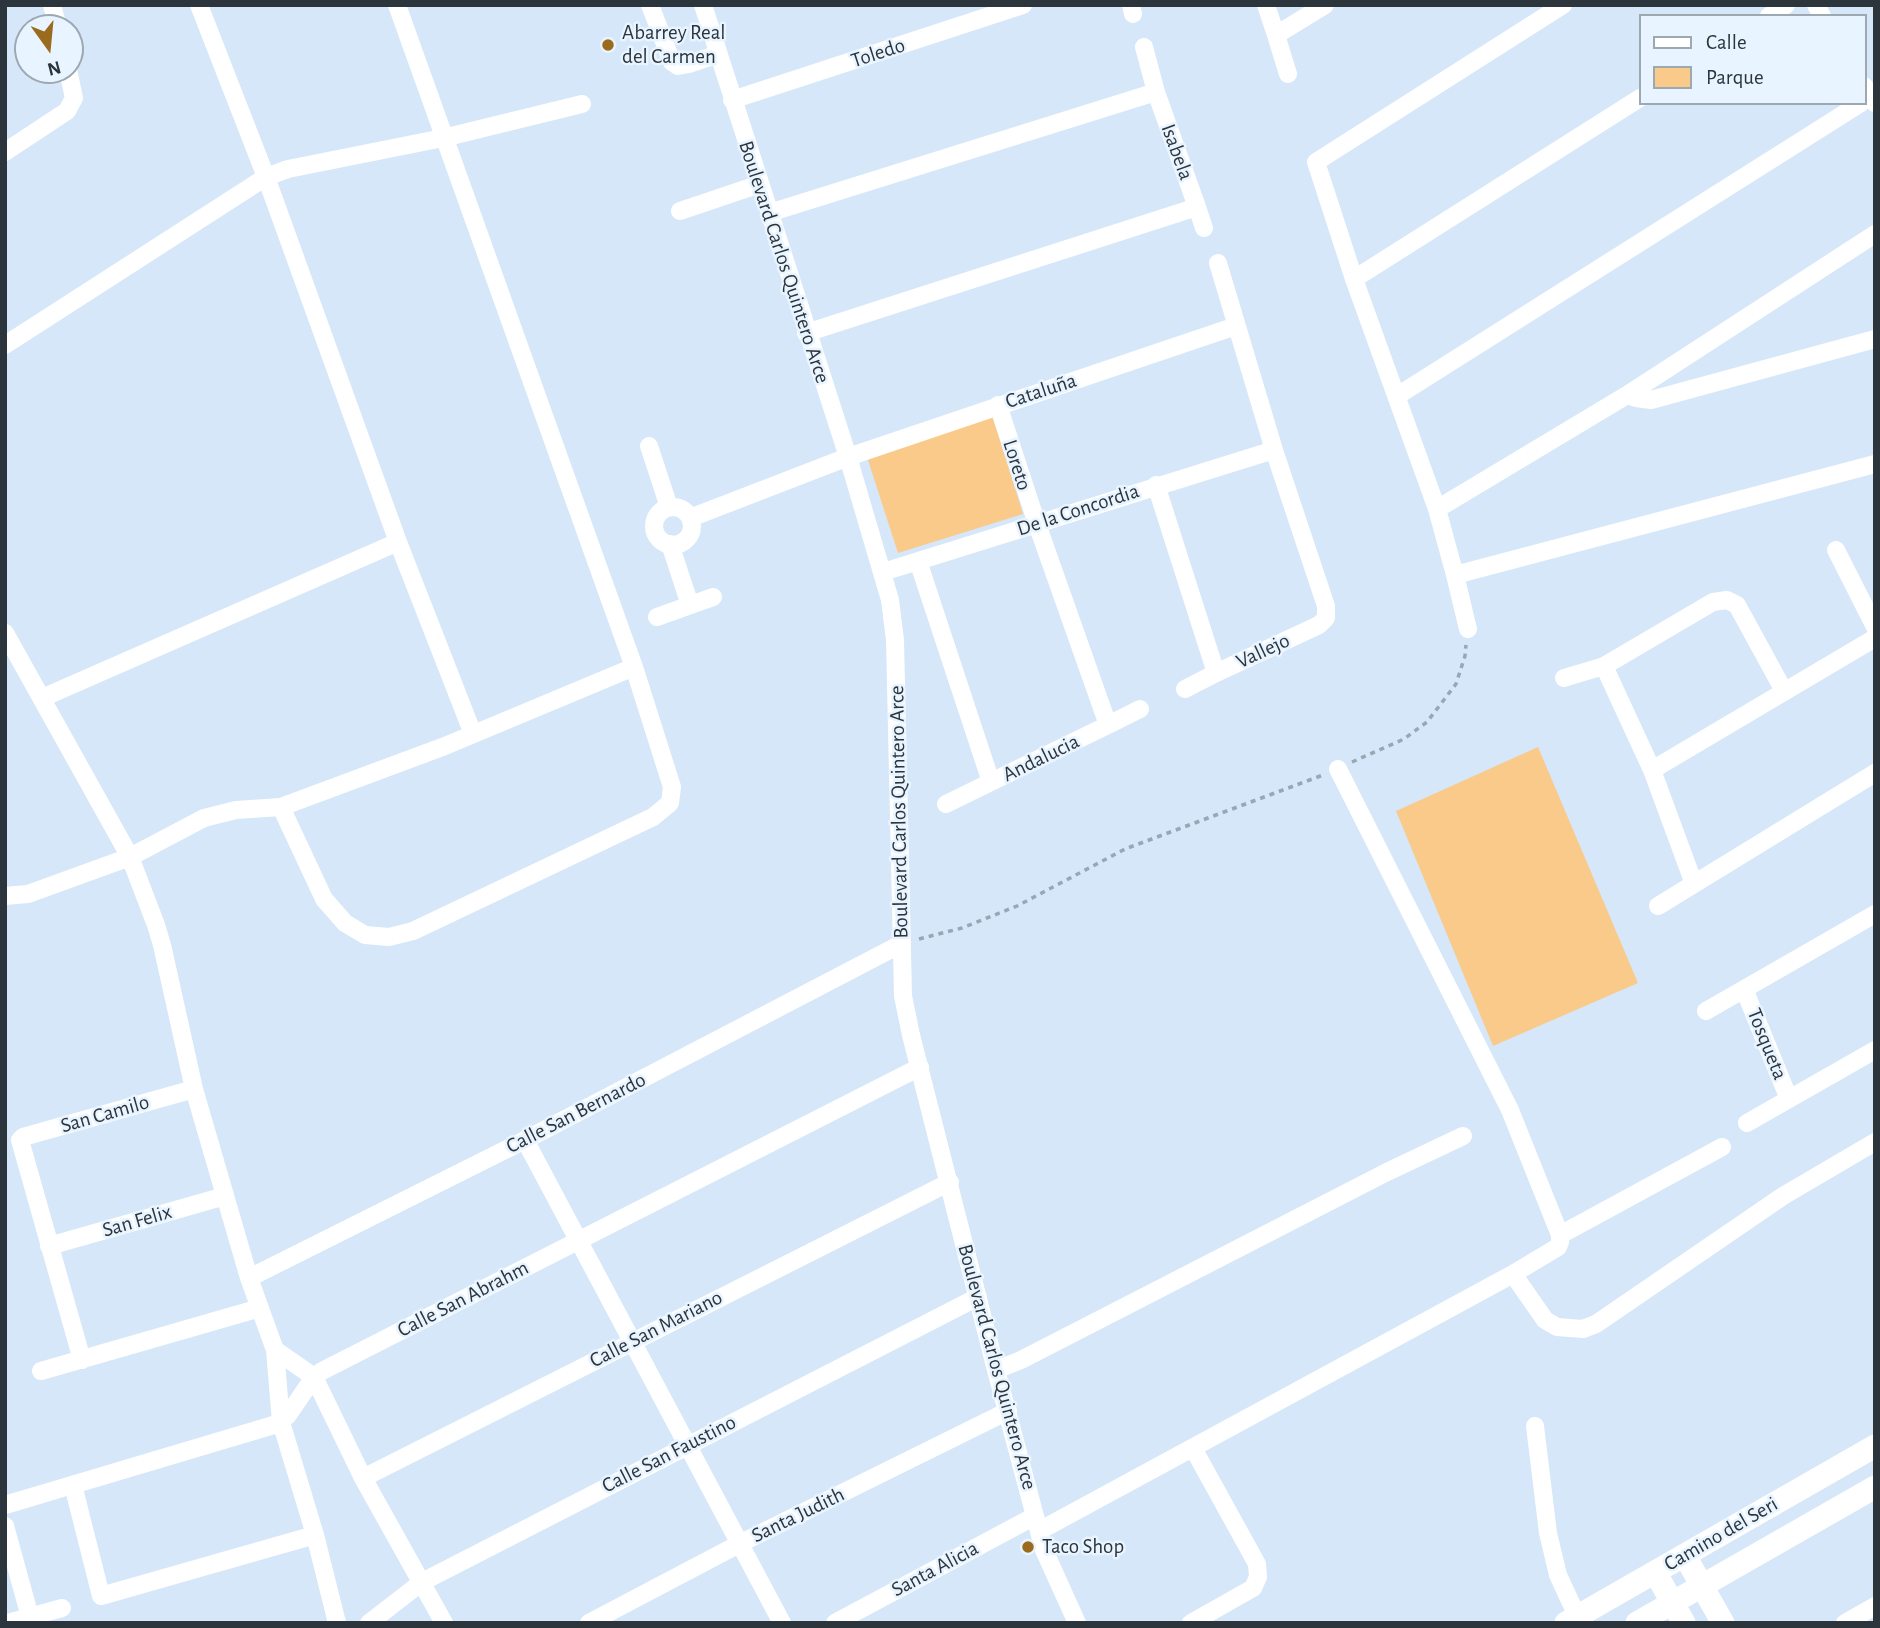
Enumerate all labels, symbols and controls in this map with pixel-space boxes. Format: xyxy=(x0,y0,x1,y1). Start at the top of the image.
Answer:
north arrow xyxy=(14,14,84,84)
legend xyxy=(1638,14,1866,105)
place label: Abarrey Real del Carmen xyxy=(622,20,726,70)
street label: Toledo xyxy=(848,32,908,74)
text: Calle xyxy=(1706,32,1747,53)
marker: Abarrey Real del Carmen xyxy=(600,37,616,53)
text: N xyxy=(45,57,63,79)
text: Parque xyxy=(1706,67,1764,88)
street label: Isabela xyxy=(1155,120,1199,184)
street label: Boulevard Carlos Quintero Arce xyxy=(733,138,835,386)
street label: Cataluña xyxy=(1002,368,1080,414)
street label: Loreto xyxy=(997,437,1037,493)
street label: De la Concordia xyxy=(1014,478,1142,542)
street label: Vallejo xyxy=(1232,628,1294,674)
street label: Boulevard Carlos Quintero Arce xyxy=(884,685,914,939)
street label: Andalucia xyxy=(999,729,1083,787)
street label: Tosqueta xyxy=(1741,1005,1793,1083)
street label: Calle San Bernardo xyxy=(502,1067,650,1159)
street label: San Camilo xyxy=(58,1089,152,1139)
street label: San Felix xyxy=(100,1199,174,1243)
street label: Boulevard Carlos Quintero Arce xyxy=(952,1241,1042,1493)
street label: Calle San Abrahm xyxy=(393,1255,533,1343)
street label: Calle San Mariano xyxy=(585,1285,727,1373)
street label: Calle San Faustino xyxy=(598,1409,740,1499)
street label: Santa Judith xyxy=(747,1482,849,1548)
street label: Camino del Seri xyxy=(1660,1491,1782,1577)
place label: Taco Shop xyxy=(1042,1534,1124,1560)
street label: Santa Alicia xyxy=(887,1536,983,1602)
marker: Taco Shop xyxy=(1020,1539,1036,1555)

